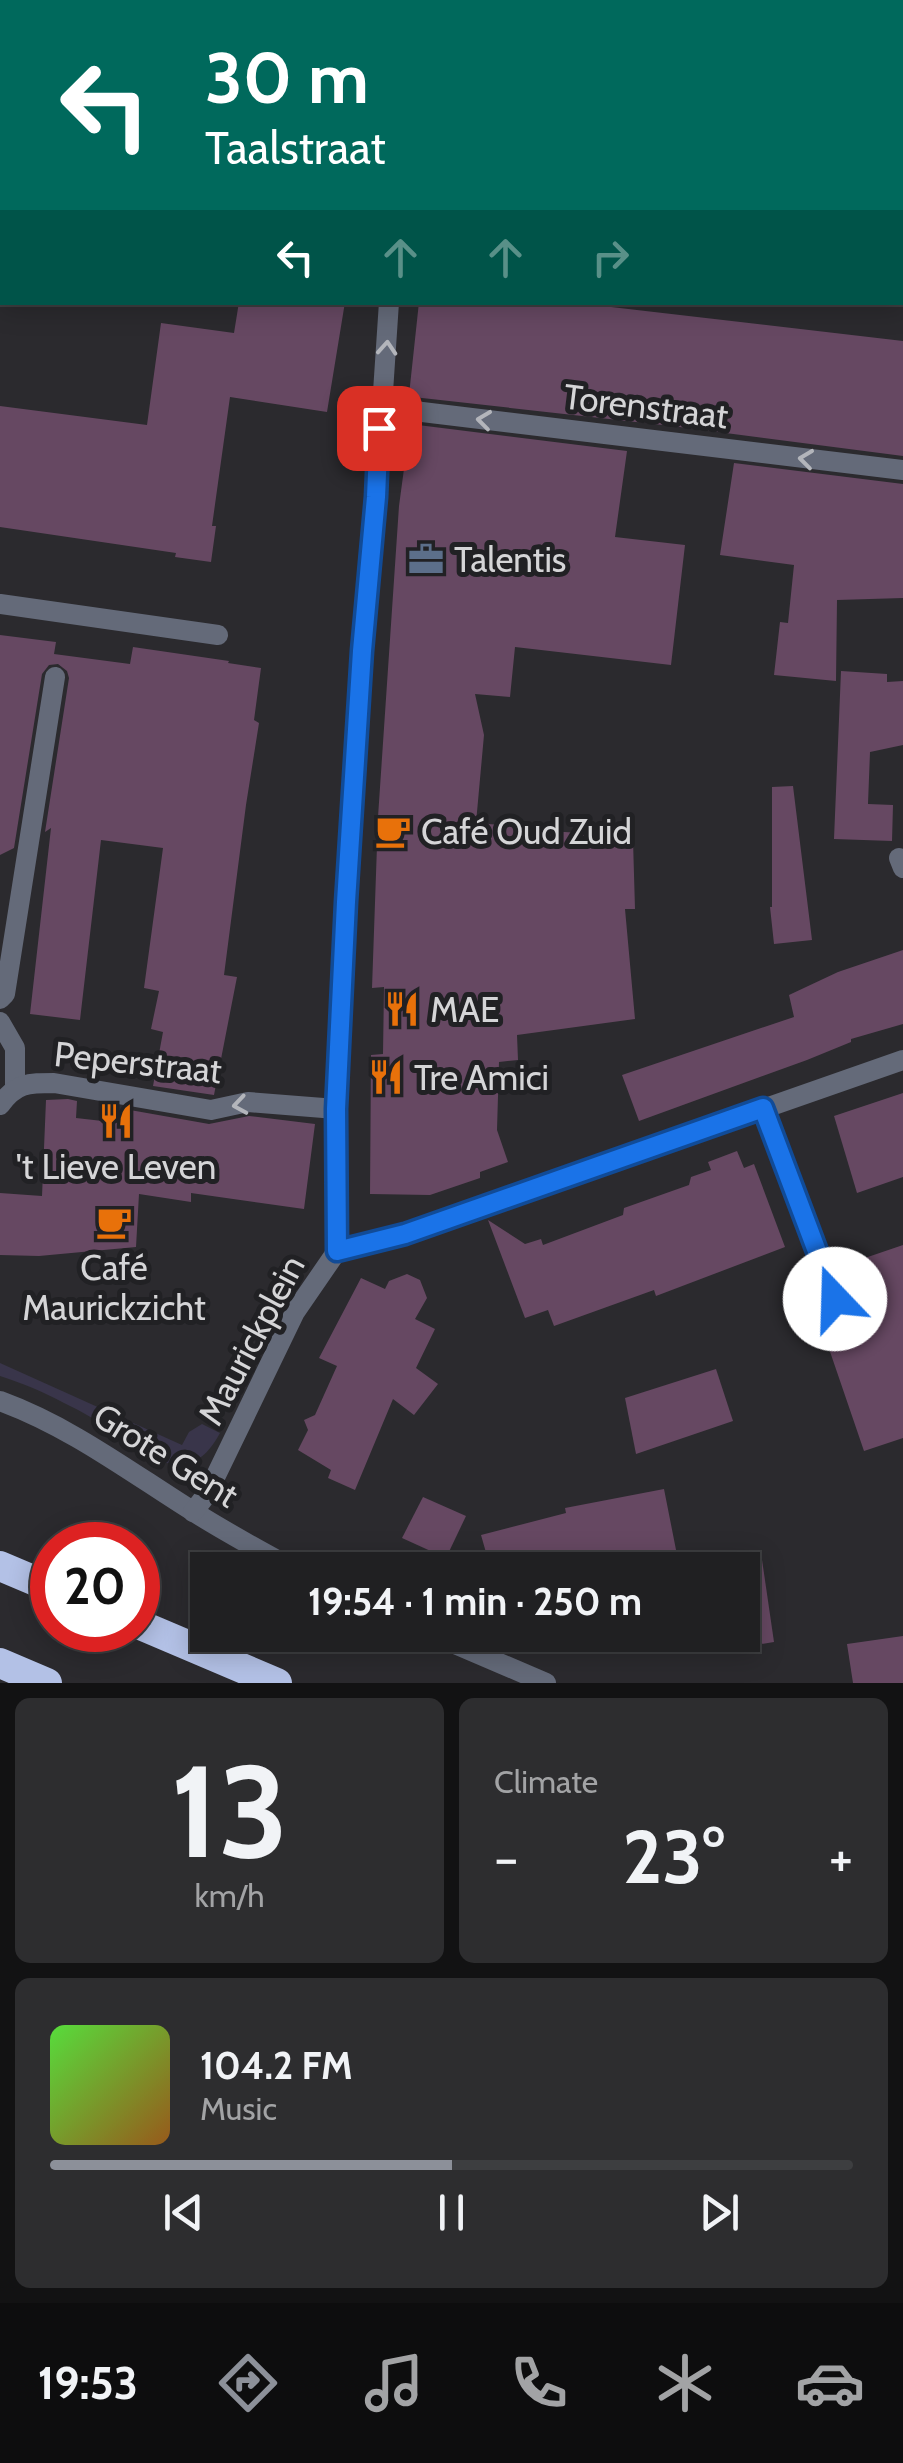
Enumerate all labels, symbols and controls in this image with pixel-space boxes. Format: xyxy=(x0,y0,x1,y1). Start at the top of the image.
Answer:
text: 30 m xyxy=(205,35,369,121)
icon: left xyxy=(40,40,170,170)
text: Taalstraat xyxy=(205,121,386,175)
icon: left xyxy=(268,230,323,285)
icon: ahead xyxy=(373,230,428,285)
icon: ahead xyxy=(478,230,533,285)
icon: right xyxy=(583,230,638,285)
one-way arrow xyxy=(375,340,397,356)
street label: Torenstraat xyxy=(561,375,731,437)
pin xyxy=(337,386,422,471)
icon: arrive xyxy=(352,401,407,456)
one-way arrow xyxy=(475,410,492,431)
one-way arrow xyxy=(798,449,814,470)
place label: Talentis xyxy=(454,538,566,581)
office icon: Talentis xyxy=(407,540,445,578)
place label: Café Oud Zuid xyxy=(421,810,632,853)
cafe icon: Café Oud Zuid xyxy=(374,812,412,850)
place label: MAE xyxy=(430,988,499,1031)
restaurant icon: MAE xyxy=(383,990,421,1028)
street label: Peperstraat xyxy=(52,1032,224,1092)
place label: Tre Amici xyxy=(414,1056,549,1099)
restaurant icon: Tre Amici xyxy=(367,1058,405,1096)
one-way arrow xyxy=(231,1094,248,1115)
restaurant icon: 't Lieve Leven xyxy=(97,1102,135,1140)
place label: 't Lieve Leven xyxy=(16,1145,216,1188)
cafe icon: Café Maurickzicht xyxy=(95,1203,133,1241)
place label: Café Maurickzicht xyxy=(22,1246,206,1329)
position arrow xyxy=(783,1247,887,1351)
street label: Maurickplein xyxy=(188,1248,314,1432)
street label: Grote Gent xyxy=(86,1394,247,1516)
speed limit sign: 20 xyxy=(30,1522,160,1652)
text: 19:54 · 1 min · 250 m xyxy=(308,1578,642,1625)
text: 13 xyxy=(170,1732,289,1890)
text: Climate xyxy=(494,1762,598,1801)
text: 23° xyxy=(623,1811,724,1902)
text: − xyxy=(494,1824,518,1891)
text: + xyxy=(829,1824,853,1891)
text: km/h xyxy=(194,1876,265,1915)
text: 104.2 FM xyxy=(200,2042,353,2089)
text: Music xyxy=(200,2089,277,2128)
icon: previous xyxy=(156,2185,211,2240)
icon: pause xyxy=(424,2185,479,2240)
icon: next xyxy=(692,2185,747,2240)
icon: directions xyxy=(213,2348,283,2418)
icon: music xyxy=(359,2348,429,2418)
icon: phone xyxy=(504,2348,574,2418)
icon: climate xyxy=(650,2348,720,2418)
icon: car xyxy=(795,2348,865,2418)
text: 19:53 xyxy=(38,2356,138,2410)

